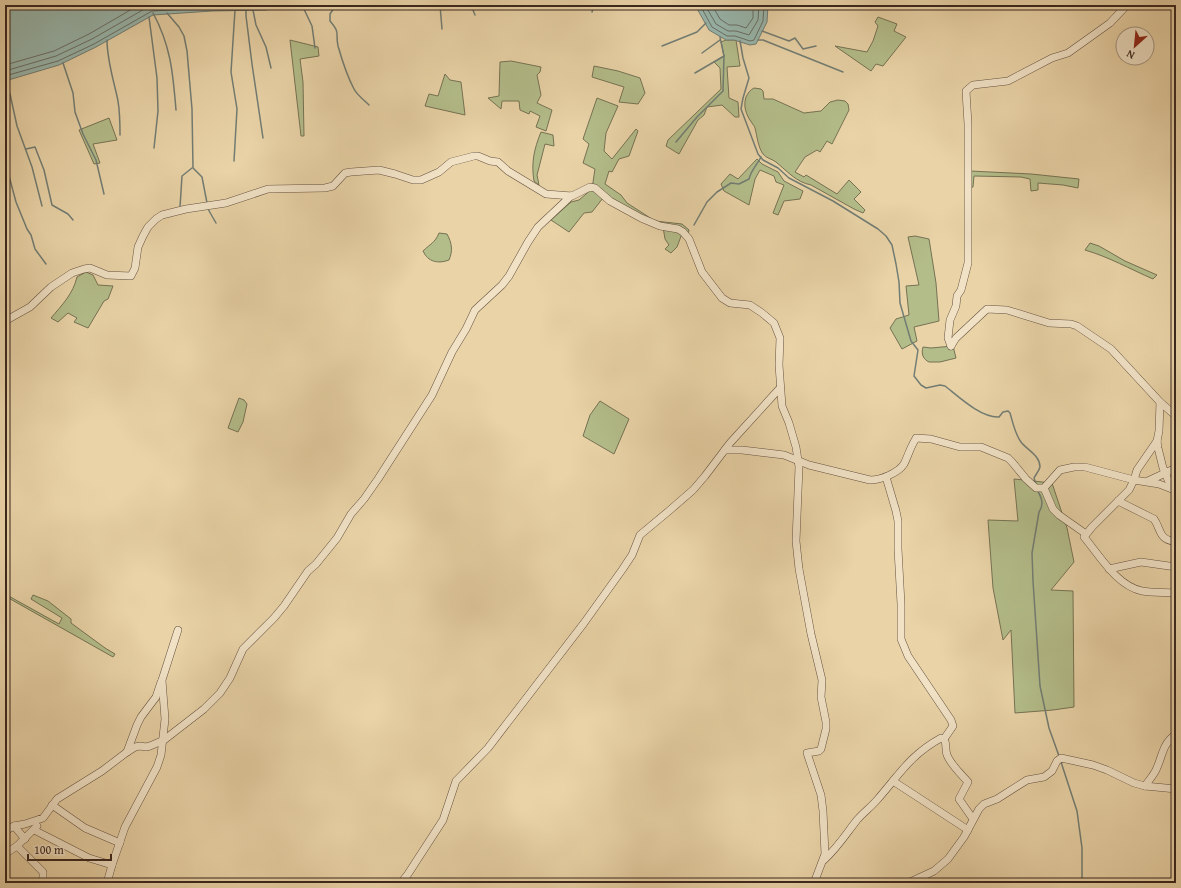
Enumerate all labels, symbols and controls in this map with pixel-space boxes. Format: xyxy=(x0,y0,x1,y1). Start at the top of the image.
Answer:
north arrow xyxy=(1115,26,1155,66)
text: N xyxy=(1123,46,1137,64)
scale bar xyxy=(28,836,111,862)
text: 100 m xyxy=(34,841,64,858)

